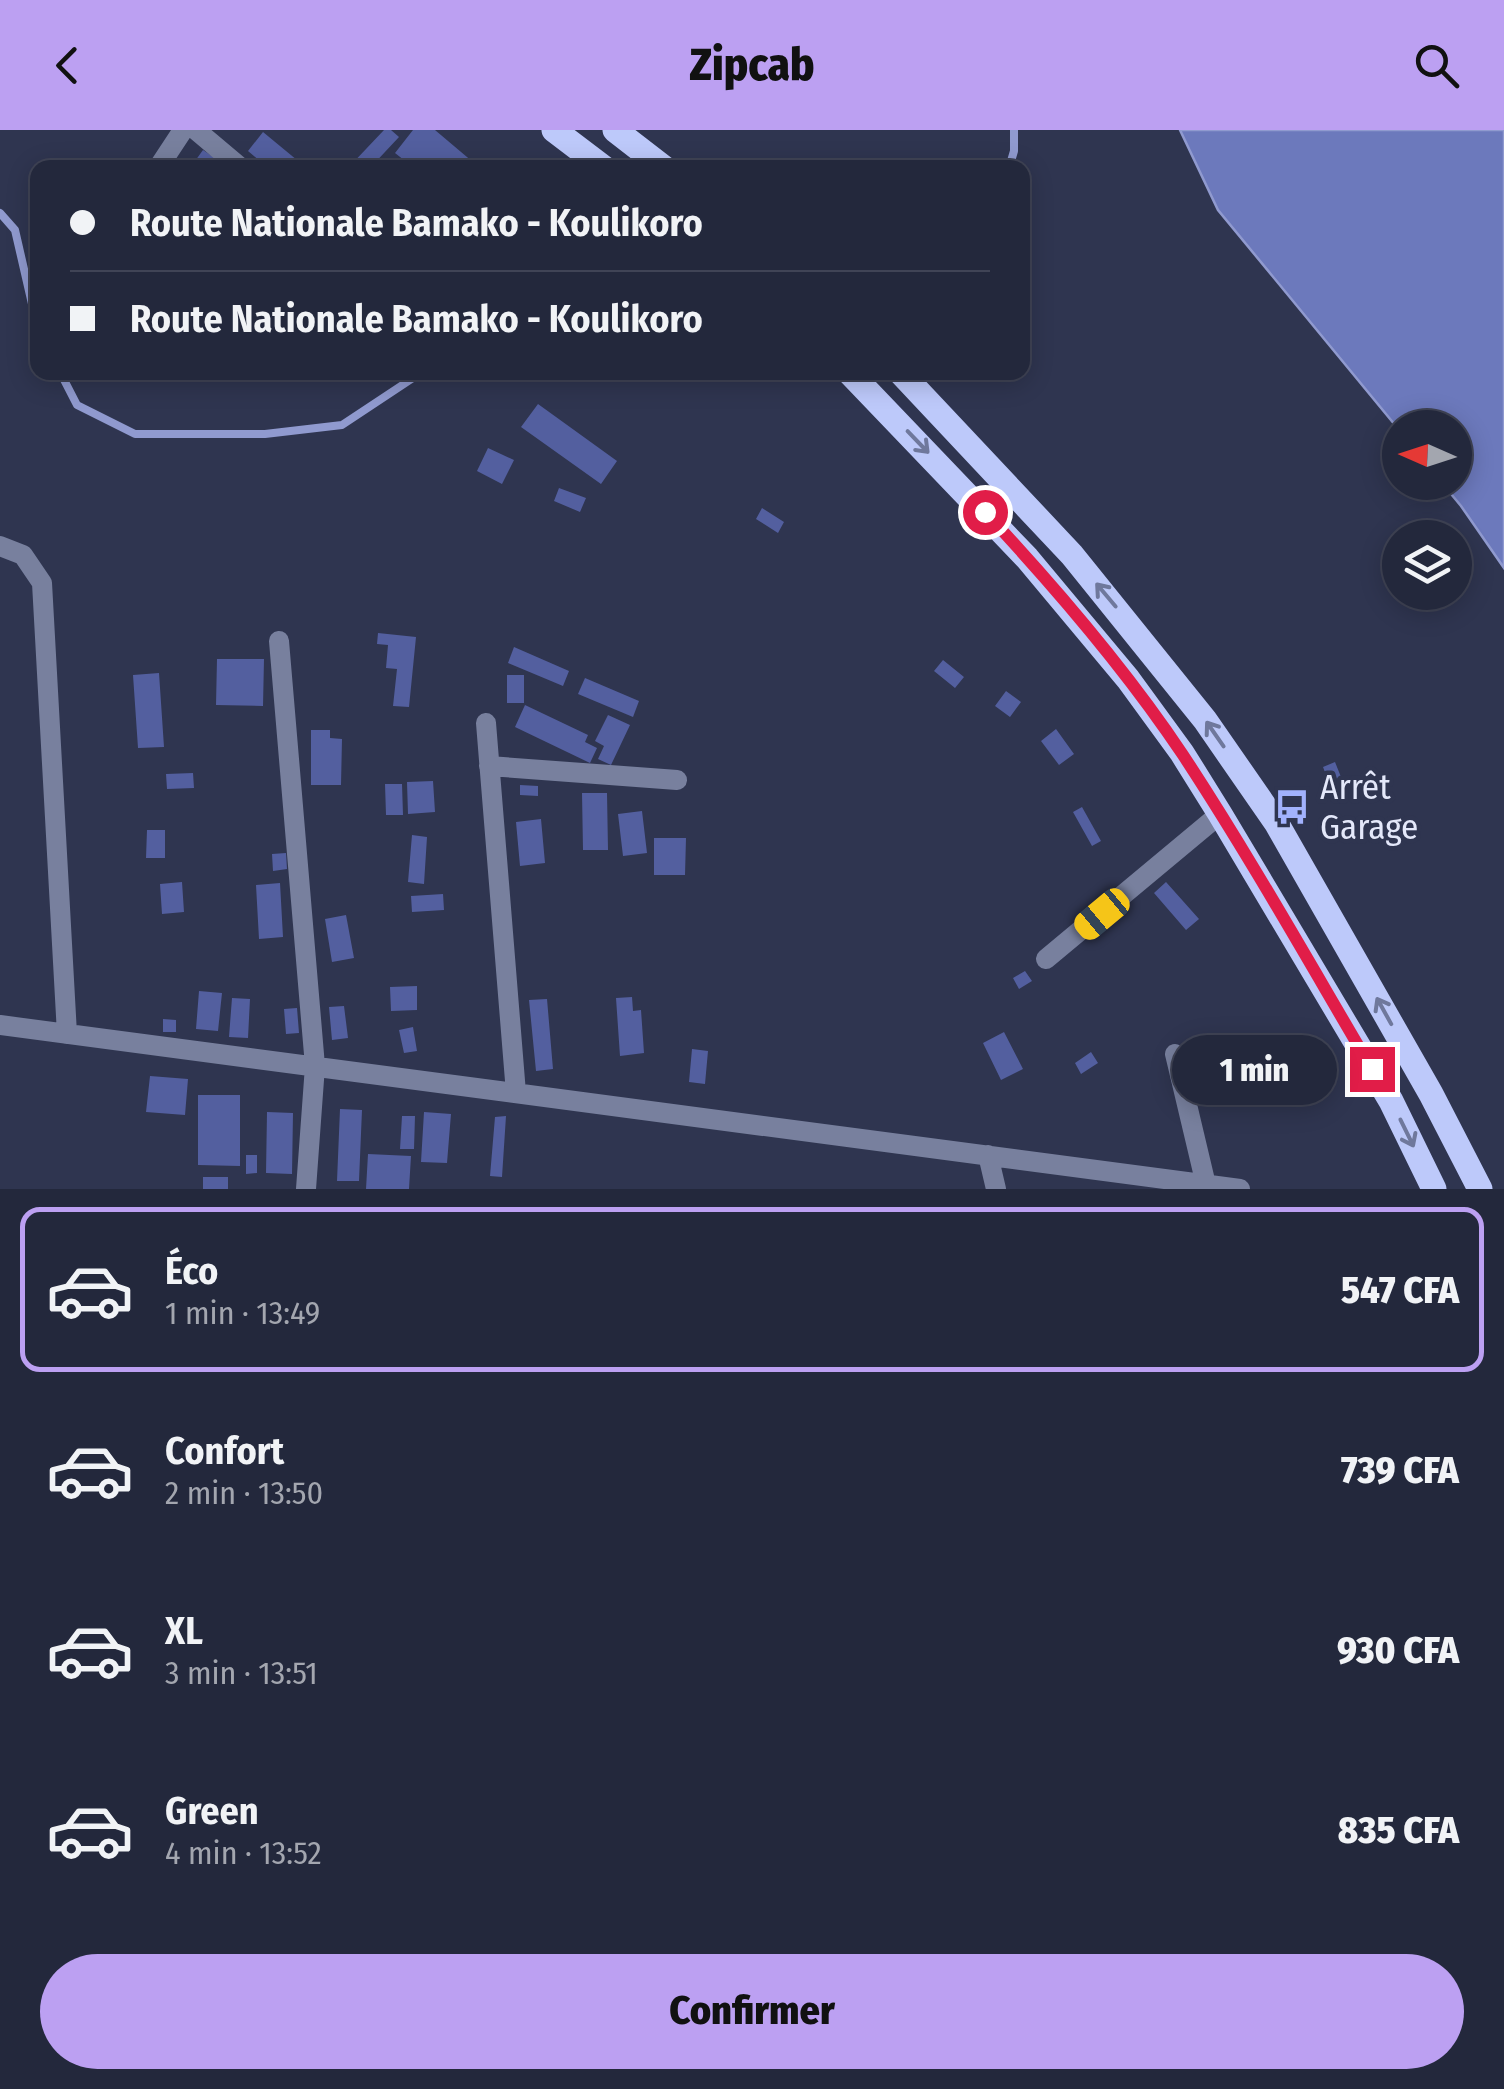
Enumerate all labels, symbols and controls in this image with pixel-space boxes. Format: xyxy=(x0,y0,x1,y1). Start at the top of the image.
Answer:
icon: back xyxy=(40,38,95,93)
text: Zipcab xyxy=(690,38,814,92)
icon: search xyxy=(1409,38,1464,93)
text: Route Nationale Bamako - Koulikoro xyxy=(130,200,703,246)
text: Route Nationale Bamako - Koulikoro xyxy=(130,296,703,342)
north arrow xyxy=(1382,410,1472,500)
map controls xyxy=(1382,410,1472,610)
one-way arrow xyxy=(905,429,929,453)
route start xyxy=(963,490,1008,535)
button: layers xyxy=(1382,520,1472,610)
one-way arrow xyxy=(1095,583,1117,609)
one-way arrow xyxy=(1205,720,1226,748)
place label: Arrêt Garage xyxy=(1320,766,1418,848)
bus stop icon: Arrêt Garage xyxy=(1273,788,1311,826)
car xyxy=(1069,883,1135,945)
one-way arrow xyxy=(1374,997,1394,1026)
callout: 1 min xyxy=(1172,1034,1337,1104)
route end xyxy=(1350,1047,1395,1092)
text: 1 min xyxy=(1220,1051,1289,1089)
one-way arrow xyxy=(1398,1117,1417,1147)
icon: car xyxy=(45,1245,135,1335)
text: Éco xyxy=(165,1248,218,1294)
text: 547 CFA xyxy=(1341,1267,1459,1313)
text: 1 min · 13:49 xyxy=(165,1294,320,1332)
icon: car xyxy=(45,1425,135,1515)
text: Confort xyxy=(165,1428,284,1474)
text: 739 CFA xyxy=(1341,1447,1459,1493)
text: 2 min · 13:50 xyxy=(165,1474,323,1512)
icon: car xyxy=(45,1605,135,1695)
text: XL xyxy=(165,1608,203,1654)
text: 930 CFA xyxy=(1337,1627,1459,1673)
text: 3 min · 13:51 xyxy=(165,1654,318,1692)
icon: car xyxy=(45,1785,135,1875)
text: Green xyxy=(165,1788,259,1834)
text: 835 CFA xyxy=(1338,1807,1459,1853)
text: 4 min · 13:52 xyxy=(165,1834,322,1872)
button: Confirmer xyxy=(40,1954,1464,2069)

